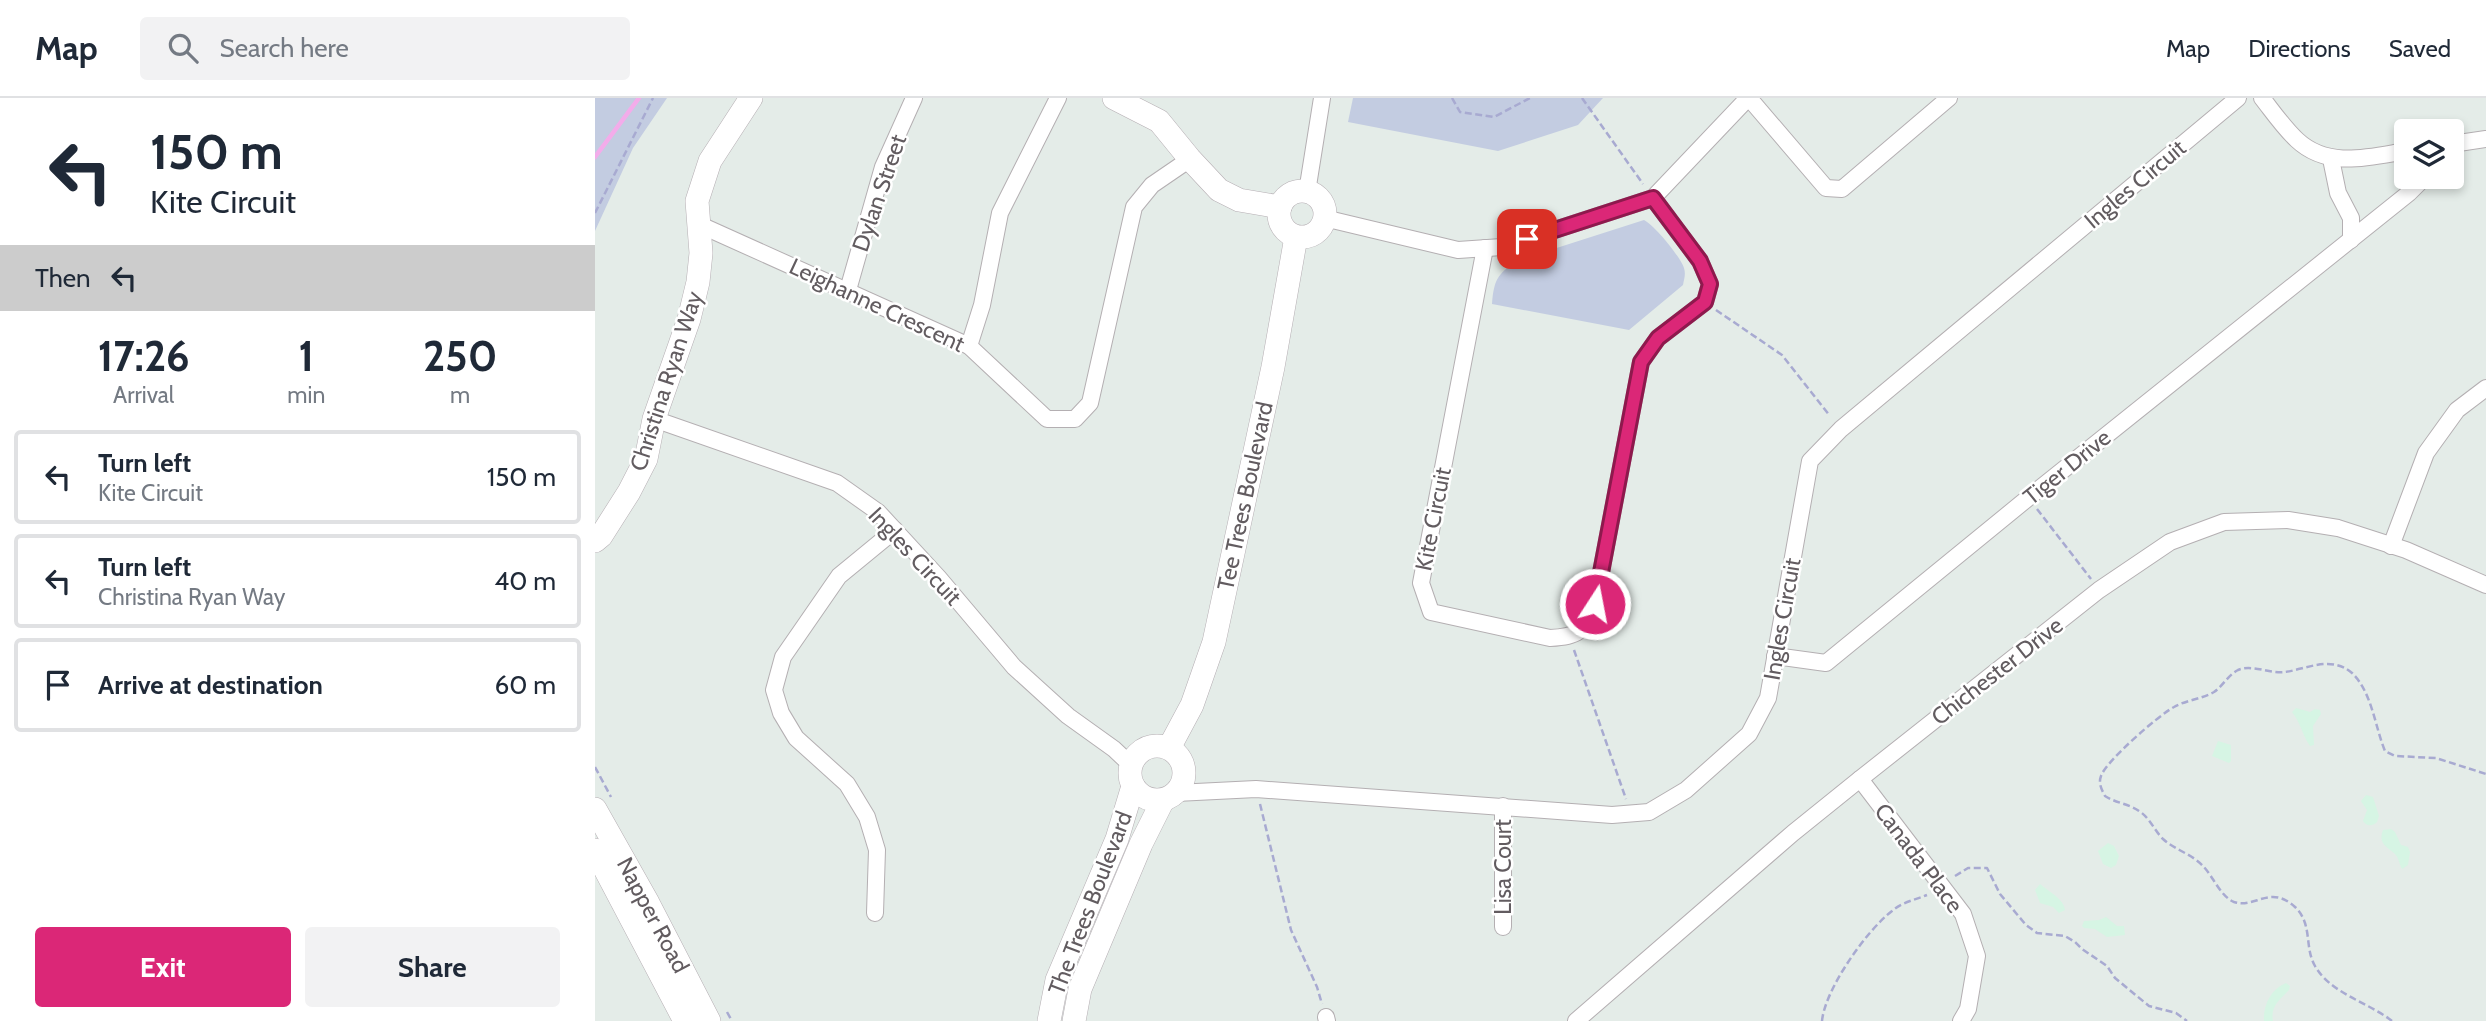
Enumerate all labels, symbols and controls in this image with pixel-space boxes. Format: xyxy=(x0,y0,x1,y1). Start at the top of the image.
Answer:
search box xyxy=(140,17,630,80)
text: Map xyxy=(35,28,98,68)
icon: search xyxy=(164,29,202,67)
text: Search here xyxy=(220,32,349,64)
text: Map xyxy=(2166,34,2210,63)
text: Directions xyxy=(2248,34,2351,63)
text: Saved xyxy=(2389,34,2451,63)
map controls xyxy=(2394,119,2464,189)
button: layers xyxy=(2394,119,2464,189)
text: 150 m xyxy=(150,122,283,181)
icon: left xyxy=(35,126,126,217)
street label: Dylan Street xyxy=(846,131,912,255)
street label: Ingles Circuit xyxy=(2079,133,2192,234)
text: Kite Circuit xyxy=(150,182,296,221)
pin xyxy=(1497,209,1557,269)
icon: arrive xyxy=(1508,220,1546,258)
street label: Leighanne Crescent xyxy=(785,252,969,358)
icon: left xyxy=(105,259,143,297)
text: Then xyxy=(35,262,91,294)
street label: Christina Ryan Way xyxy=(624,287,708,474)
text: 17:26 xyxy=(98,330,190,382)
text: 1 xyxy=(299,330,314,382)
text: 250 xyxy=(423,330,497,382)
text: Arrival xyxy=(113,381,174,409)
text: min xyxy=(287,381,325,409)
text: m xyxy=(450,381,470,409)
street label: Tee Trees Boulevard xyxy=(1211,399,1279,593)
street label: Tiger Drive xyxy=(2018,423,2116,511)
text: Turn left xyxy=(98,447,191,479)
icon: left xyxy=(39,458,77,496)
text: 150 m xyxy=(487,461,556,493)
street label: Kite Circuit xyxy=(1409,465,1457,573)
text: Kite Circuit xyxy=(98,479,203,507)
street label: Ingles Circuit xyxy=(863,501,968,611)
text: Turn left xyxy=(98,551,191,583)
street label: Ingles Circuit xyxy=(1757,555,1807,682)
icon: left xyxy=(39,562,77,600)
text: 40 m xyxy=(494,565,556,597)
position arrow xyxy=(1558,567,1632,641)
text: Christina Ryan Way xyxy=(98,583,285,611)
street label: Chichester Drive xyxy=(1926,611,2069,731)
icon: arrive xyxy=(39,666,77,704)
text: Arrive at destination xyxy=(98,669,323,701)
text: 60 m xyxy=(494,669,556,701)
street label: Canada Place xyxy=(1869,798,1969,918)
street label: The Trees Boulevard xyxy=(1042,807,1138,999)
street label: Lisa Court xyxy=(1489,819,1517,915)
street label: Napper Road xyxy=(611,852,695,978)
button: Exit xyxy=(35,927,291,1007)
button: Share xyxy=(305,927,560,1007)

